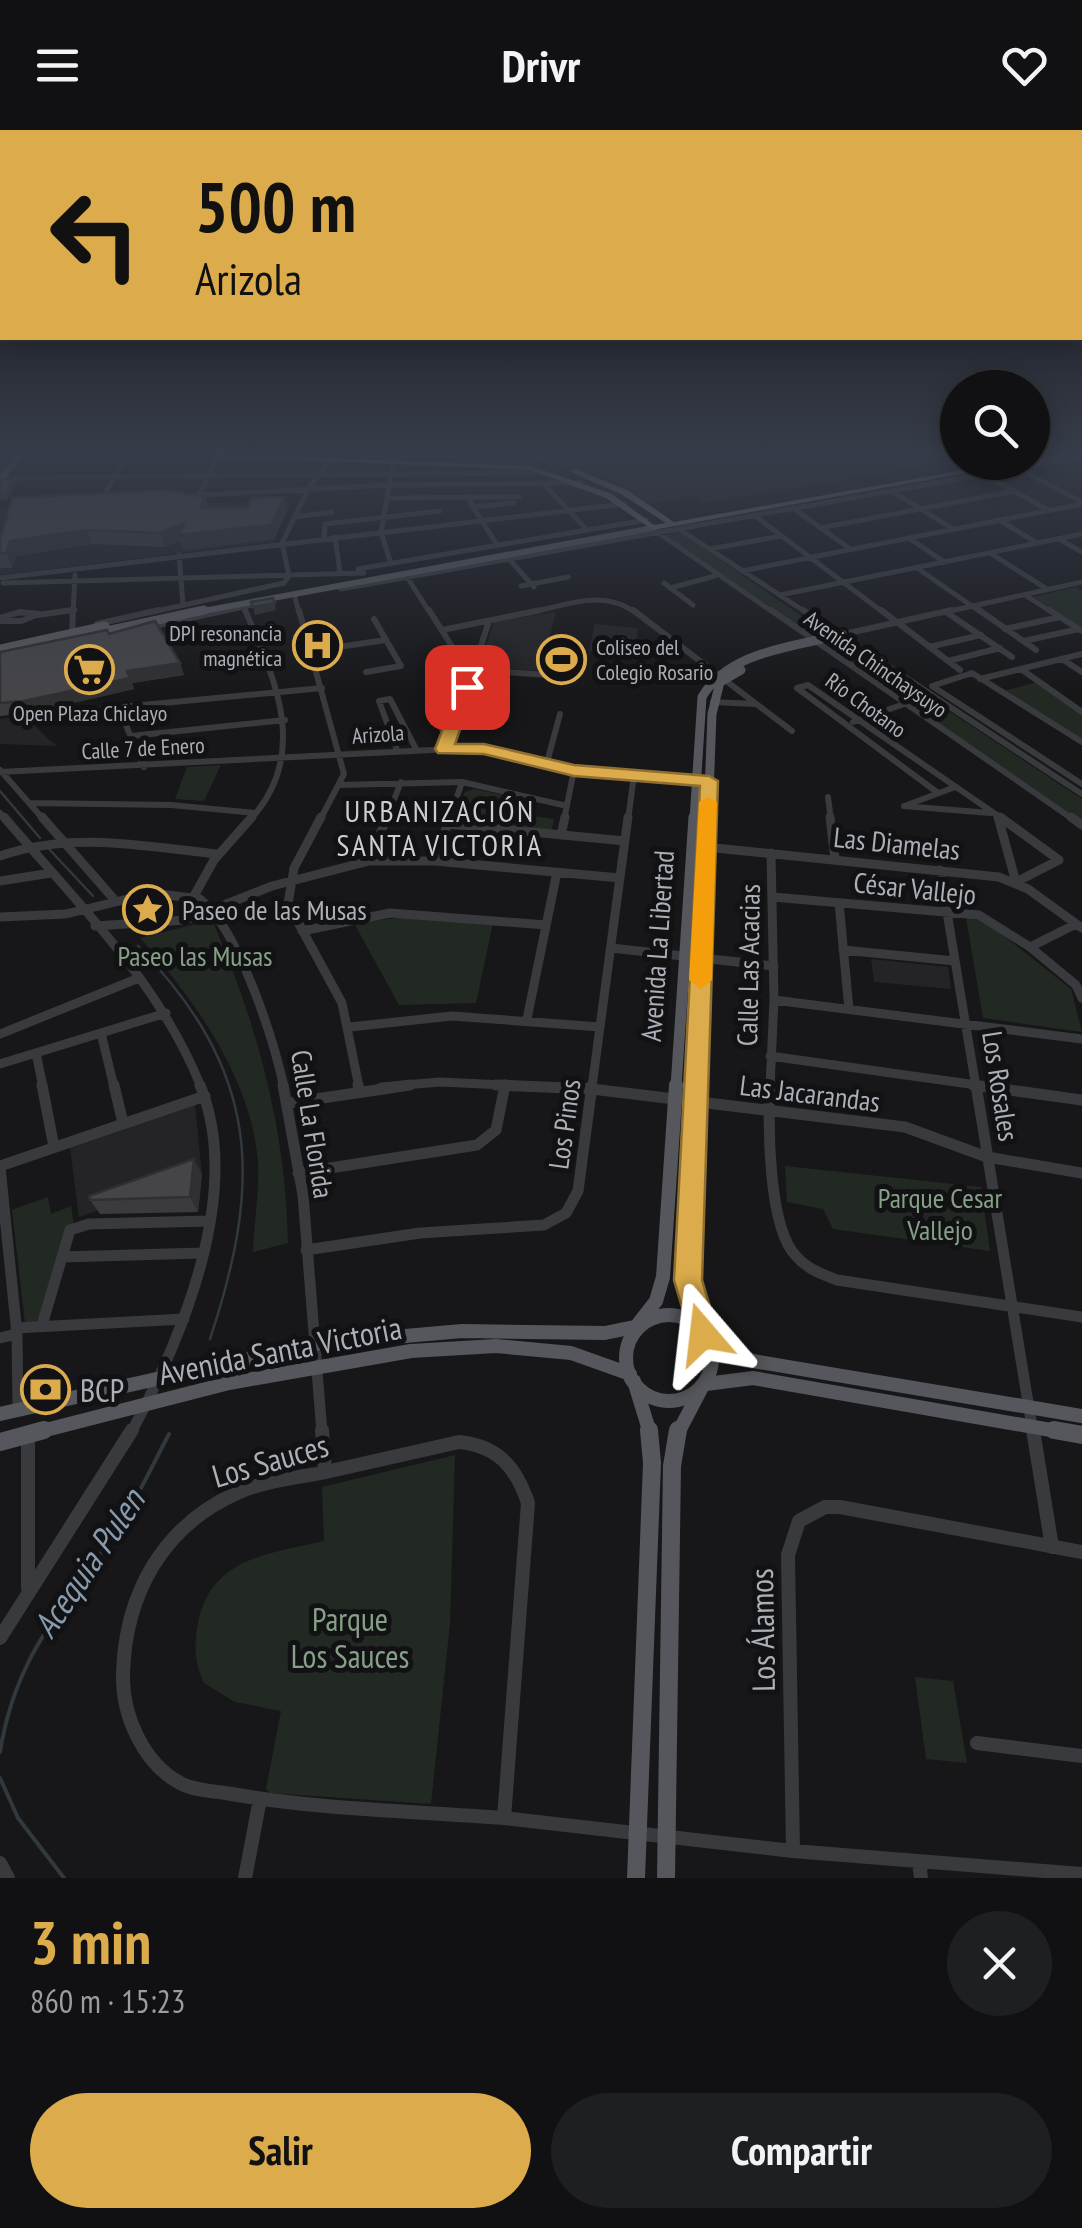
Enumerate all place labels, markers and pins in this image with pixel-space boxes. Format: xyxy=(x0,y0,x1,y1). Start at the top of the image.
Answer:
place label: DPI resonancia magnética xyxy=(169,619,282,672)
hospital icon: DPI resonancia magnética xyxy=(291,620,343,672)
place label: Coliseo del Colegio Rosario xyxy=(596,633,713,686)
sports icon: Coliseo del Colegio Rosario xyxy=(535,634,587,686)
supermarket icon: Open Plaza Chiclayo xyxy=(64,643,116,695)
pin xyxy=(425,645,510,730)
place label: Open Plaza Chiclayo xyxy=(13,699,167,727)
place icon: Paseo de las Musas xyxy=(121,883,173,935)
place label: Paseo de las Musas xyxy=(182,891,367,928)
bank icon: BCP xyxy=(19,1364,71,1416)
place label: BCP xyxy=(80,1369,124,1411)

